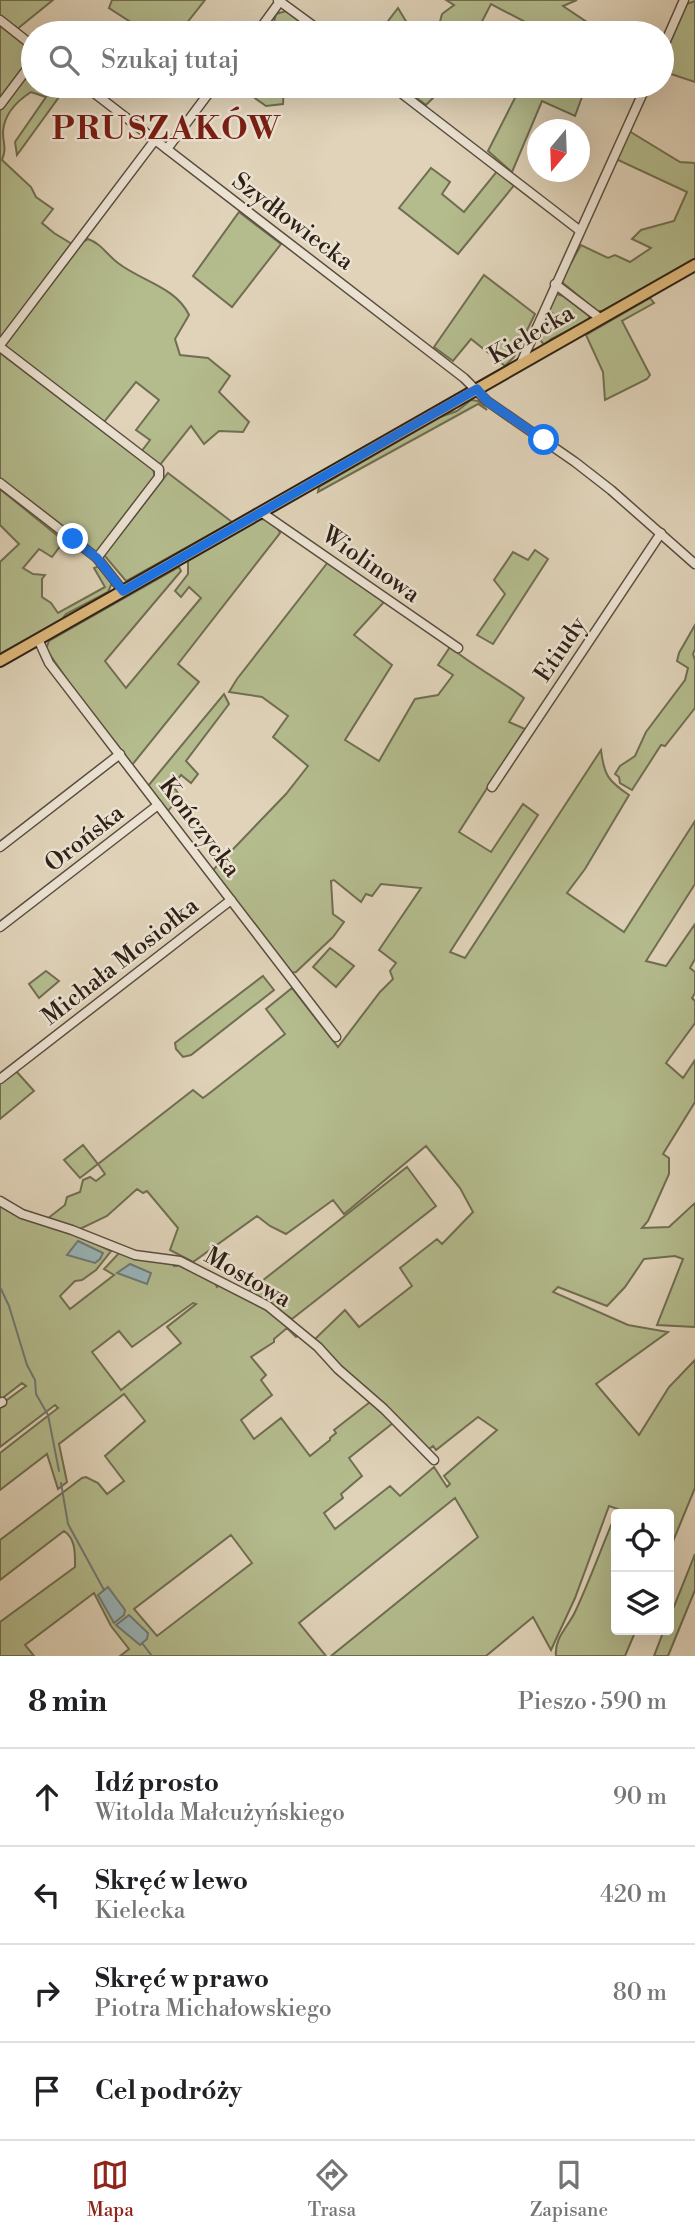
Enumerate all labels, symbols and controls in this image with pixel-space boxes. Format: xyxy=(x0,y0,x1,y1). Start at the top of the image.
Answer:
search box xyxy=(21,21,674,98)
icon: search xyxy=(45,41,83,79)
text: Szukaj tutaj xyxy=(101,44,240,76)
district label: PRUSZAKÓW xyxy=(52,106,282,149)
north arrow xyxy=(527,119,590,182)
street label: Szydłowiecka xyxy=(226,166,360,278)
street label: Kielecka xyxy=(483,298,581,371)
route start xyxy=(528,424,559,455)
street label: Wiolinowa xyxy=(314,519,426,610)
route end xyxy=(57,523,88,554)
street label: Etiudy xyxy=(528,611,594,688)
street label: Kończycka xyxy=(152,772,247,884)
street label: Orońska xyxy=(39,798,131,879)
street label: Michała Mosiołka xyxy=(36,891,206,1032)
street label: Mostowa xyxy=(199,1241,297,1315)
map controls xyxy=(611,1509,674,1635)
button: locate xyxy=(611,1509,674,1572)
button: layers xyxy=(611,1572,674,1635)
text: 8 min xyxy=(28,1683,107,1721)
text: Pieszo · 590 m xyxy=(518,1688,667,1716)
text: Idź prosto xyxy=(95,1767,219,1799)
icon: ahead xyxy=(28,1778,66,1816)
text: 90 m xyxy=(613,1783,667,1811)
text: Witolda Małcużyńskiego xyxy=(95,1799,345,1827)
text: Skręć w lewo xyxy=(95,1865,248,1897)
icon: left xyxy=(28,1876,66,1914)
text: 420 m xyxy=(600,1881,667,1909)
text: Kielecka xyxy=(95,1897,185,1925)
text: Skręć w prawo xyxy=(95,1963,269,1995)
icon: right xyxy=(28,1974,66,2012)
text: 80 m xyxy=(613,1979,667,2007)
text: Piotra Michałowskiego xyxy=(95,1995,332,2023)
icon: arrive xyxy=(28,2072,66,2110)
text: Cel podróży xyxy=(95,2075,242,2107)
tab: Mapa xyxy=(87,2156,134,2222)
tab: Trasa xyxy=(308,2156,356,2222)
tab: Zapisane xyxy=(530,2156,608,2222)

